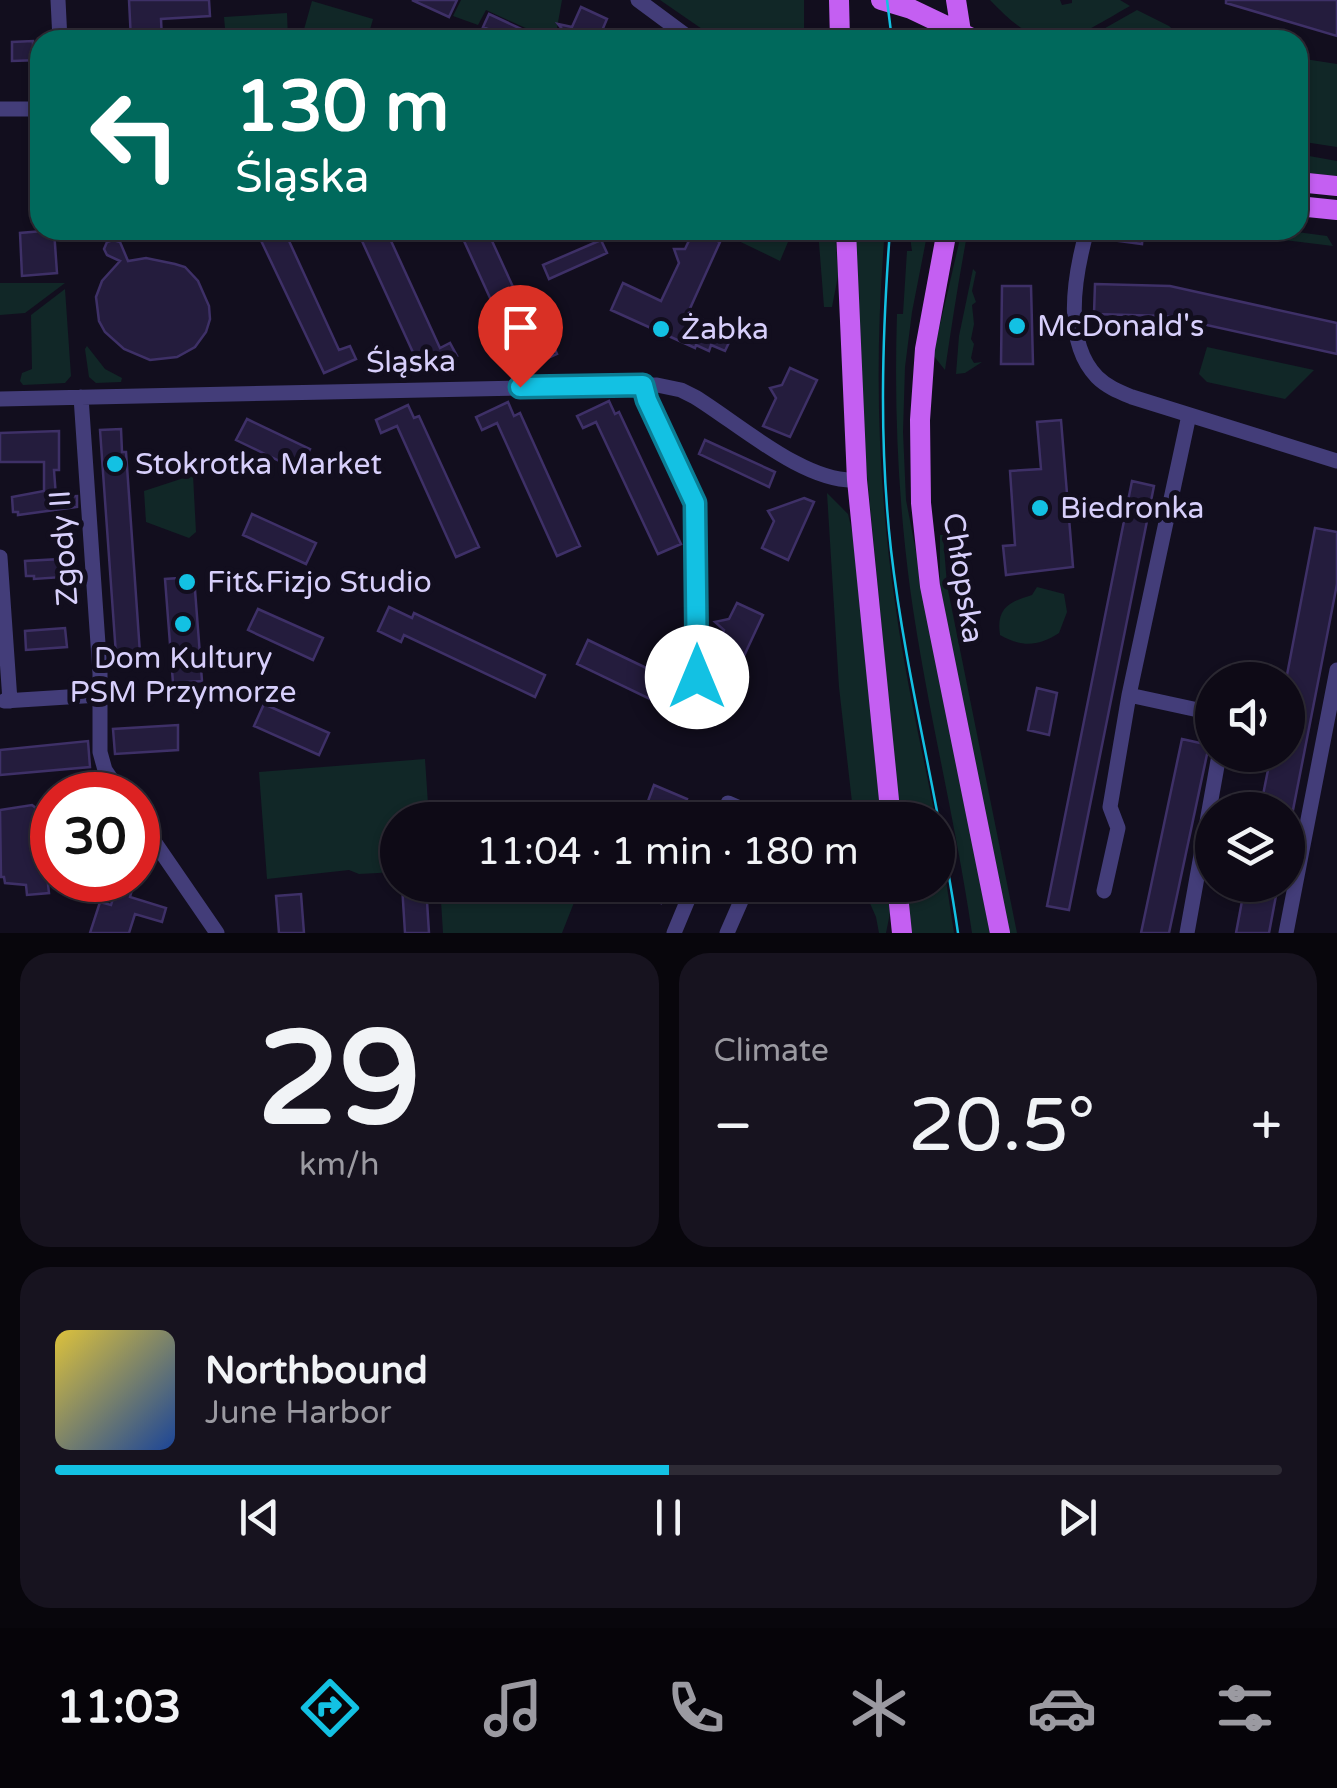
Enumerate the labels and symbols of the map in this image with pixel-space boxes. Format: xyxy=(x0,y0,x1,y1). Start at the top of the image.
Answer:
pin xyxy=(478,285,563,388)
place label: McDonald's xyxy=(1037,308,1204,345)
place label: Żabka xyxy=(681,311,769,348)
marker: McDonald's xyxy=(1006,315,1028,337)
marker: Żabka xyxy=(650,318,672,340)
street label: Śląska xyxy=(366,343,456,381)
place label: Stokrotka Market xyxy=(135,446,382,483)
marker: Stokrotka Market xyxy=(104,453,126,475)
street label: Zgody II xyxy=(41,489,87,607)
place label: Biedronka xyxy=(1060,490,1204,527)
marker: Biedronka xyxy=(1029,497,1051,519)
street label: Chłopska xyxy=(934,510,992,646)
place label: Fit&Fizjo Studio xyxy=(207,564,432,601)
marker: Fit&Fizjo Studio xyxy=(176,571,198,593)
marker: Dom Kultury PSM Przymorze xyxy=(172,613,194,635)
position arrow xyxy=(645,625,749,729)
place label: Dom Kultury PSM Przymorze xyxy=(69,640,297,711)
speed limit sign: 30 xyxy=(30,772,160,902)

